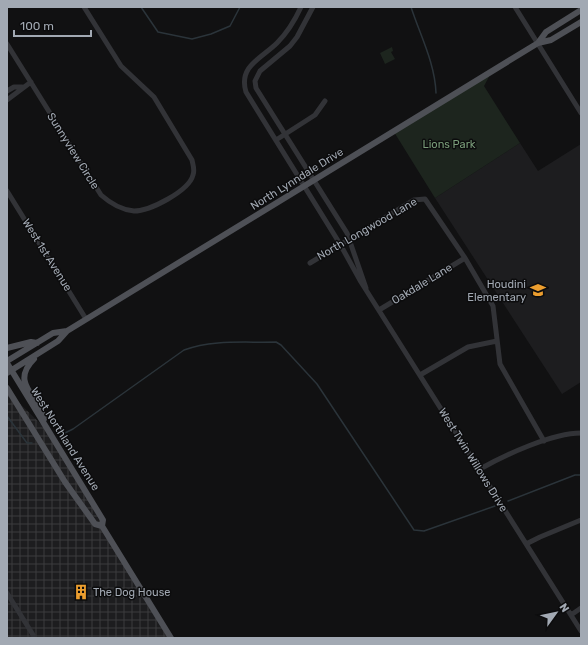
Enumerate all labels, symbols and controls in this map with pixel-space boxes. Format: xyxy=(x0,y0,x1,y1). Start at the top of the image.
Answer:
scale bar xyxy=(14,12,91,38)
text: 100 m xyxy=(20,19,54,33)
street label: Sunnyview Circle xyxy=(44,110,102,192)
park label: Lions Park xyxy=(422,138,476,151)
street label: North Lynndale Drive xyxy=(248,145,346,213)
street label: North Longwood Lane xyxy=(315,195,419,263)
street label: West 1st Avenue xyxy=(20,216,74,294)
street label: Oakdale Lane xyxy=(389,261,455,307)
place label: Houdini Elementary xyxy=(467,278,526,304)
school or university icon: Houdini Elementary xyxy=(529,281,547,299)
street label: West Northland Avenue xyxy=(28,385,102,493)
street label: West Twin Willows Drive xyxy=(436,406,510,514)
building icon: The Dog House xyxy=(72,583,90,601)
place label: The Dog House xyxy=(93,586,170,599)
north arrow xyxy=(536,593,576,633)
text: N xyxy=(556,601,572,615)

